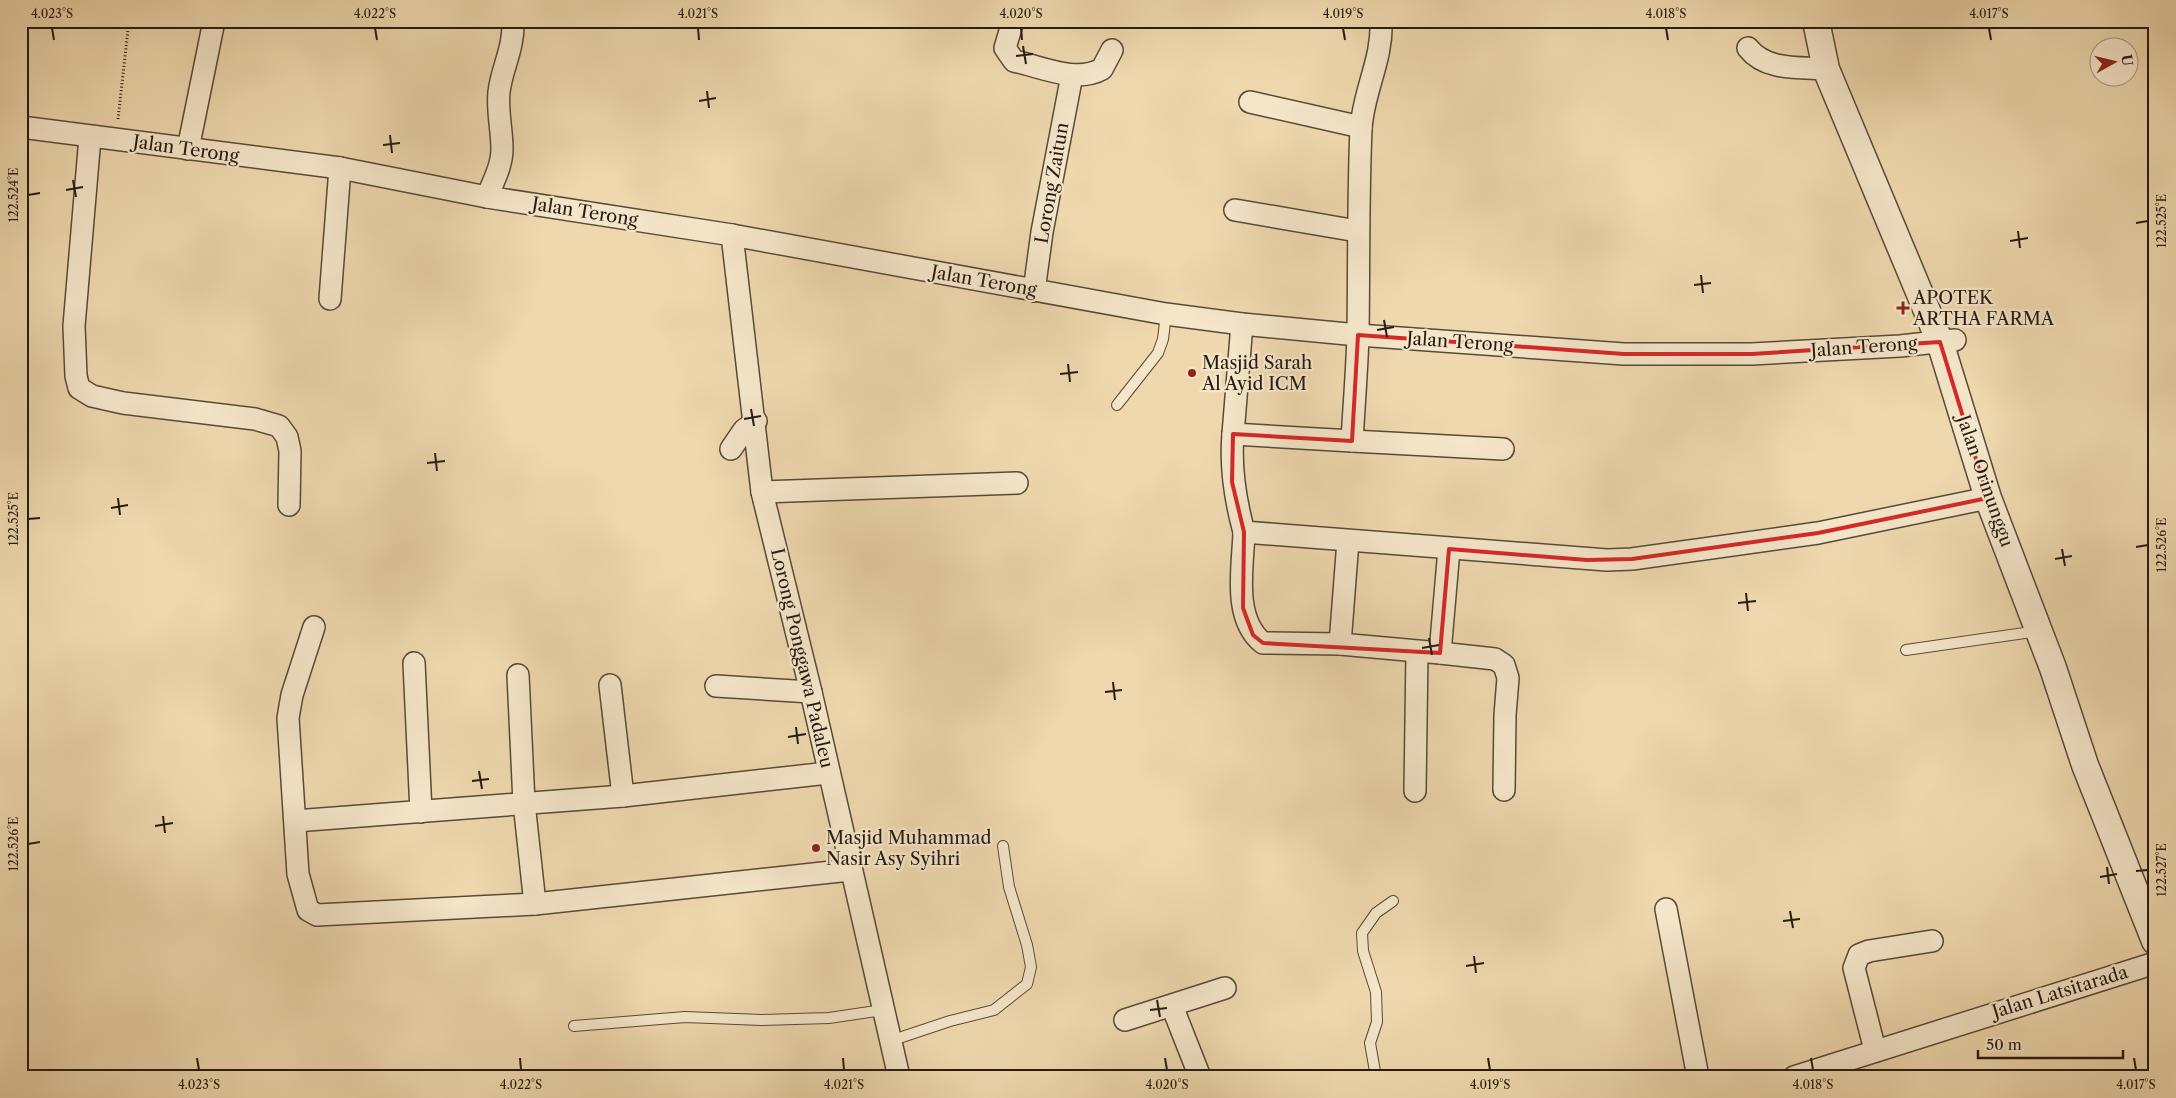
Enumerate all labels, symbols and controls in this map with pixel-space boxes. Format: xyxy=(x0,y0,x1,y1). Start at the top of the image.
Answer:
text: 4.023°S xyxy=(31,6,73,21)
text: 4.022°S xyxy=(354,6,396,21)
text: 4.021°S xyxy=(678,6,718,21)
text: 4.020°S xyxy=(999,6,1043,21)
text: 4.019°S xyxy=(1323,6,1363,21)
text: 4.018°S xyxy=(1646,6,1686,21)
text: 4.017°S xyxy=(1969,6,2009,21)
north arrow xyxy=(2088,38,2138,88)
text: U xyxy=(2117,53,2137,68)
street label: Lorong Zaitun xyxy=(1031,121,1073,245)
street label: Jalan Terong xyxy=(128,130,241,167)
text: 122.524°E xyxy=(6,168,21,222)
street label: Jalan Terong xyxy=(527,192,640,231)
text: 122.525°E xyxy=(2154,194,2169,248)
street label: Jalan Terong xyxy=(926,260,1039,301)
place label: APOTEK ARTHA FARMA xyxy=(1912,287,2055,330)
marker: APOTEK ARTHA FARMA xyxy=(1897,302,1909,314)
street label: Jalan Terong xyxy=(1403,327,1515,357)
street label: Jalan Terong xyxy=(1807,332,1919,362)
place label: Masjid Sarah Al Ayid ICM xyxy=(1201,352,1312,395)
marker: Masjid Sarah Al Ayid ICM xyxy=(1186,367,1198,379)
street label: Jalan Orinunggu xyxy=(1951,409,2018,550)
text: 122.525°E xyxy=(6,492,21,546)
text: 122.526°E xyxy=(2154,518,2169,572)
street label: Lorong Ponggawa Padaleu xyxy=(766,546,838,770)
text: 122.526°E xyxy=(6,817,21,871)
place label: Masjid Muhammad Nasir Asy Syihri xyxy=(826,827,991,870)
marker: Masjid Muhammad Nasir Asy Syihri xyxy=(810,842,822,854)
text: 122.527°E xyxy=(2154,843,2169,897)
street label: Jalan Latsitarada xyxy=(1987,961,2131,1024)
scale bar xyxy=(1978,1028,2124,1060)
text: 50 m xyxy=(1986,1035,2022,1054)
text: 4.023°S xyxy=(178,1077,220,1092)
text: 4.022°S xyxy=(500,1077,542,1092)
text: 4.021°S xyxy=(824,1077,864,1092)
text: 4.020°S xyxy=(1145,1077,1189,1092)
text: 4.019°S xyxy=(1470,1077,1510,1092)
text: 4.018°S xyxy=(1793,1077,1833,1092)
text: 4.017°S xyxy=(2116,1077,2156,1092)

